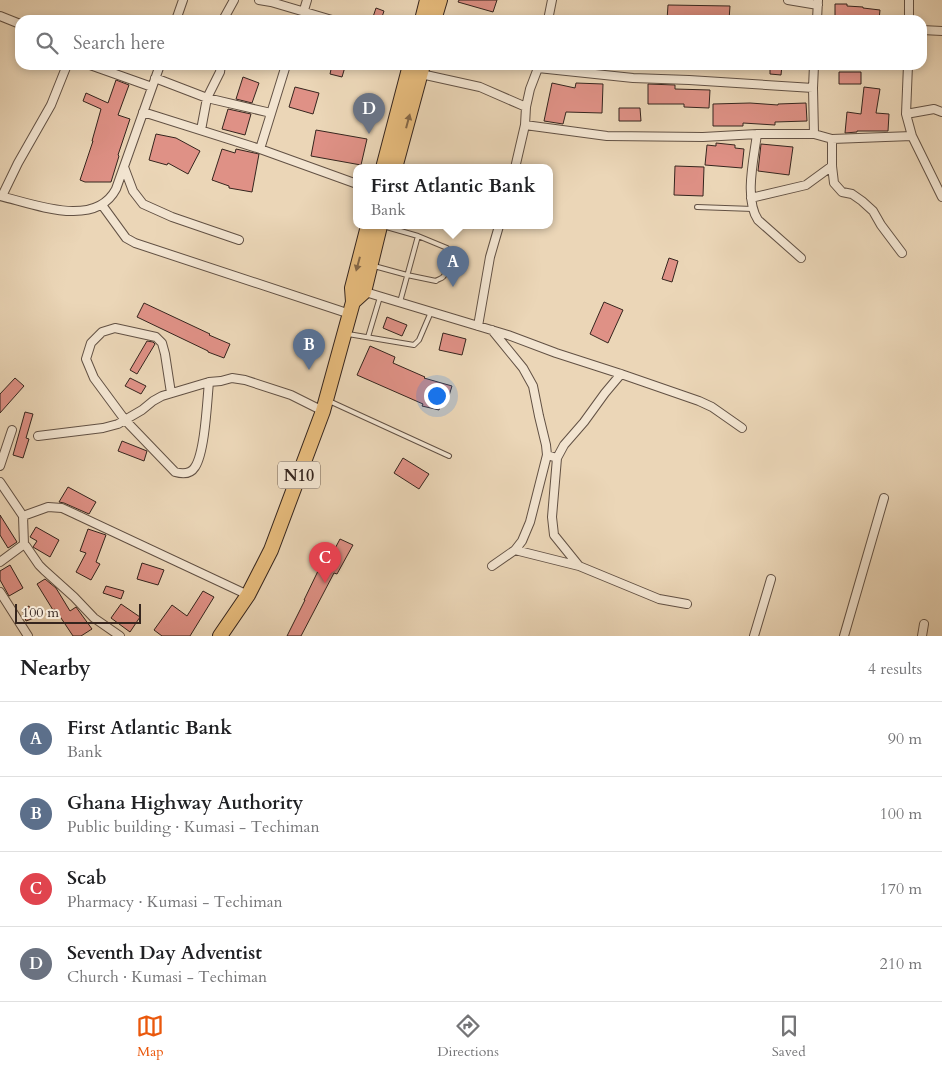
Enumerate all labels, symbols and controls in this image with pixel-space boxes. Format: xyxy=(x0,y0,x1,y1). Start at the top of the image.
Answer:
search box xyxy=(15,15,927,70)
icon: search xyxy=(33,29,61,57)
text: Search here xyxy=(73,30,165,56)
pin: D xyxy=(353,93,385,134)
one-way arrow xyxy=(404,114,412,129)
popup xyxy=(353,164,553,229)
text: First Atlantic Bank xyxy=(370,173,536,199)
text: Bank xyxy=(370,199,406,221)
pin: A xyxy=(437,246,469,287)
one-way arrow xyxy=(354,256,362,271)
pin: B xyxy=(293,329,325,370)
your location xyxy=(424,383,450,409)
road number: N10 xyxy=(278,462,320,488)
pin: C xyxy=(309,542,341,583)
scale bar xyxy=(15,601,141,624)
text: 100 m xyxy=(22,603,59,622)
text: Nearby xyxy=(20,654,91,683)
text: 4 results xyxy=(868,658,922,680)
text: First Atlantic Bank xyxy=(67,715,232,741)
text: A xyxy=(30,728,42,750)
text: 90 m xyxy=(888,728,922,750)
text: Bank xyxy=(67,741,102,763)
text: Ghana Highway Authority xyxy=(67,790,303,816)
text: B xyxy=(30,803,42,825)
text: 100 m xyxy=(880,803,922,825)
text: Public building · Kumasi - Techiman xyxy=(67,816,320,838)
text: Scab xyxy=(67,865,107,891)
text: C xyxy=(30,878,42,900)
text: 170 m xyxy=(880,878,922,900)
text: Pharmacy · Kumasi - Techiman xyxy=(67,891,283,913)
text: Seventh Day Adventist xyxy=(67,940,262,966)
text: D xyxy=(29,953,43,975)
text: 210 m xyxy=(880,953,922,975)
text: Church · Kumasi - Techiman xyxy=(67,966,267,988)
tab: Map xyxy=(136,1012,164,1061)
tab: Directions xyxy=(437,1012,499,1061)
tab: Saved xyxy=(772,1012,806,1061)

